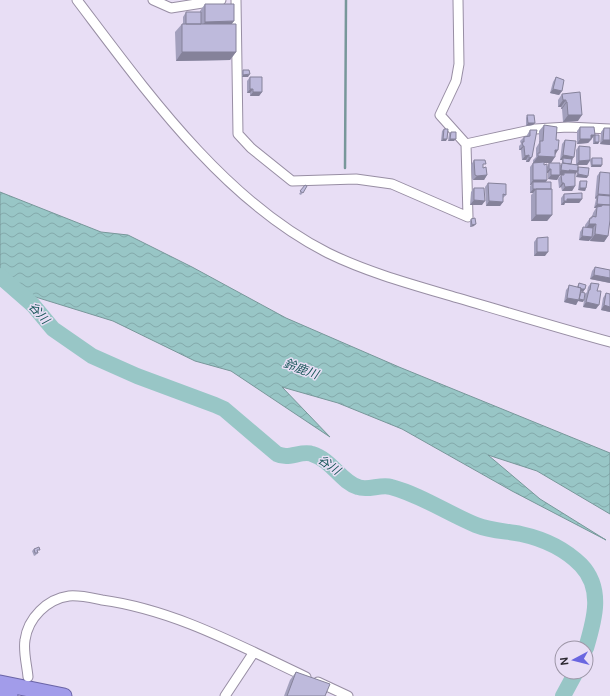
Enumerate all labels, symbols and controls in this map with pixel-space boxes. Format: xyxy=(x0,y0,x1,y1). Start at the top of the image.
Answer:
water label: 谷川 xyxy=(25,299,54,329)
water label: 鈴鹿川 xyxy=(281,355,323,383)
water label: 谷川 xyxy=(315,452,345,480)
north arrow xyxy=(554,640,594,680)
text: N xyxy=(557,656,572,666)

